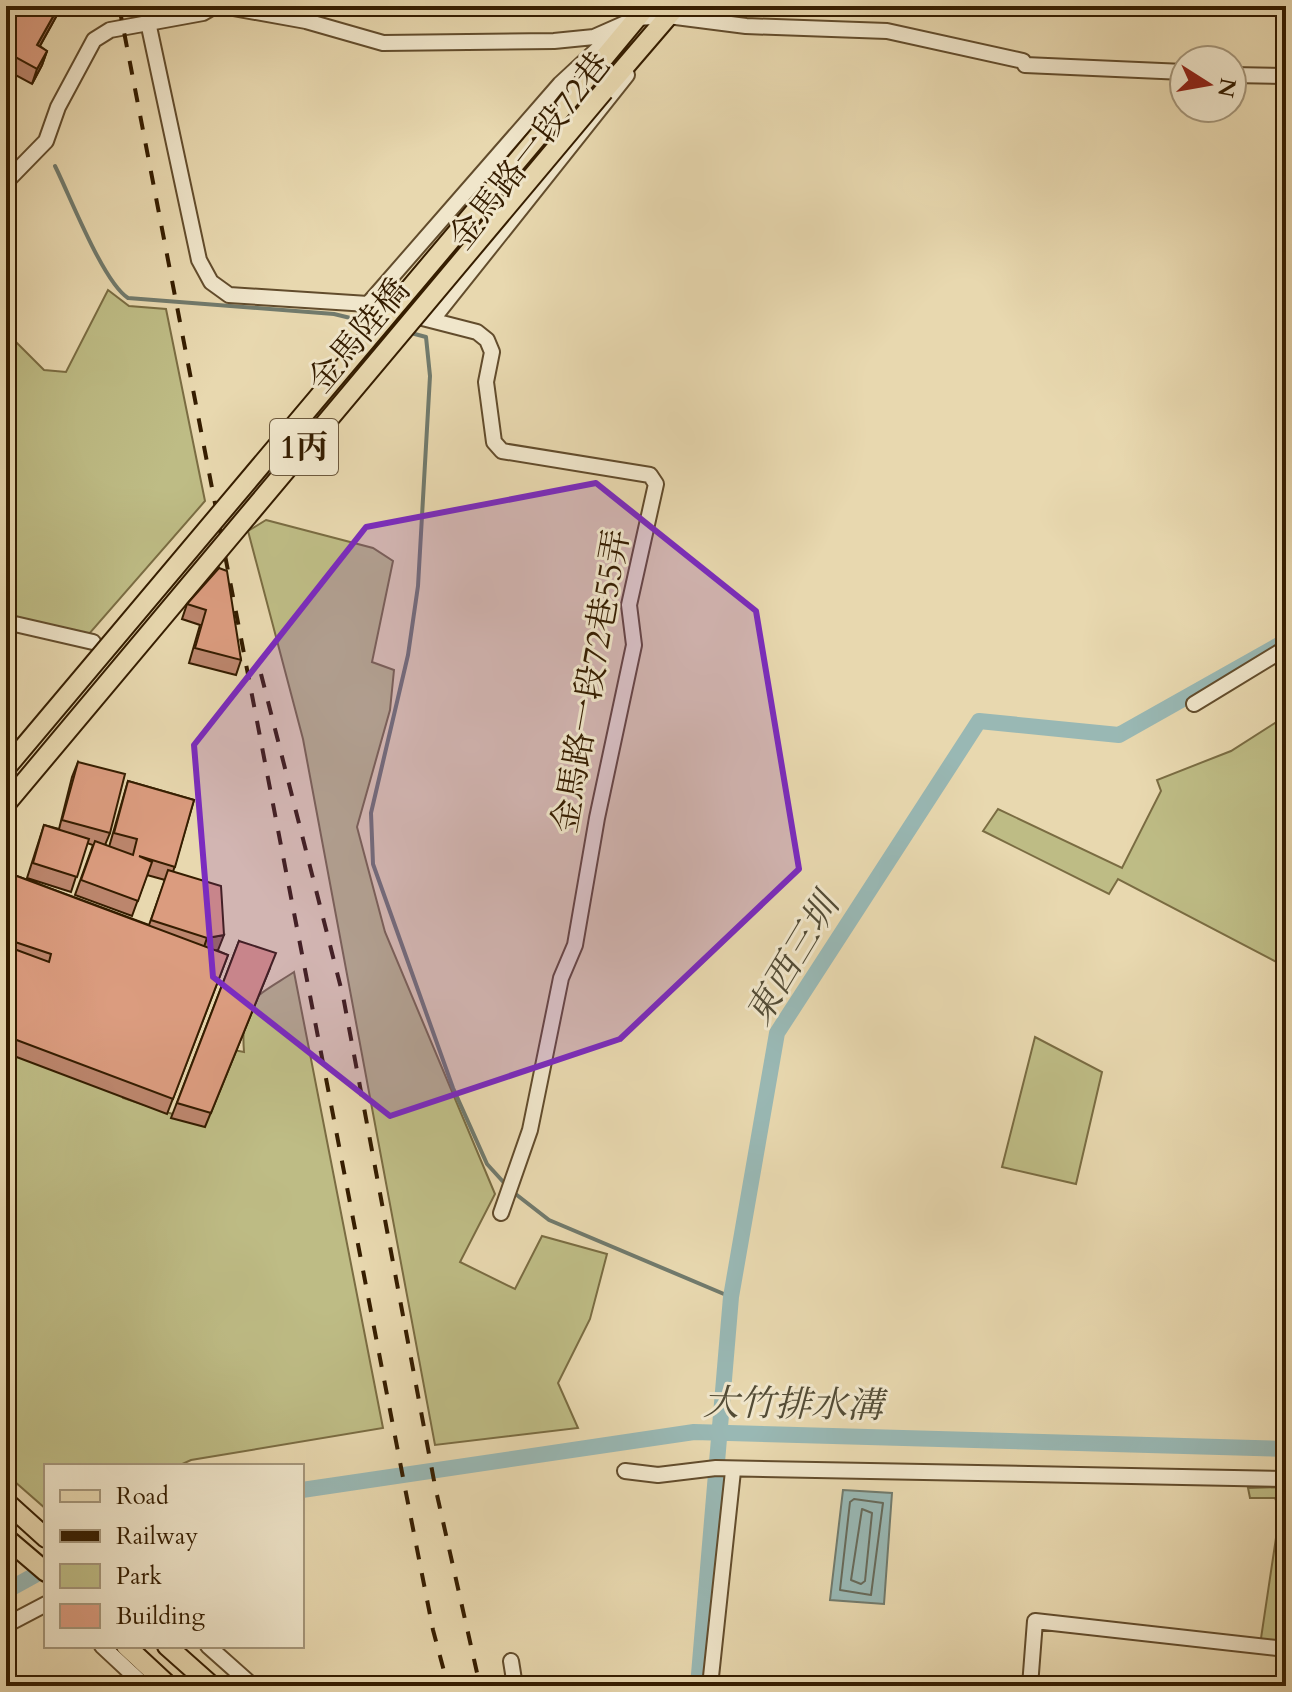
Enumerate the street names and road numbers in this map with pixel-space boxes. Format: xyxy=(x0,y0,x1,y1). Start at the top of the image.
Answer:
street label: 金馬路一段72巷 xyxy=(438,42,621,259)
street label: 金馬陸橋 xyxy=(297,269,420,403)
road number: 1丙 xyxy=(270,419,338,475)
street label: 金馬路一段72巷55弄 xyxy=(542,526,640,837)

